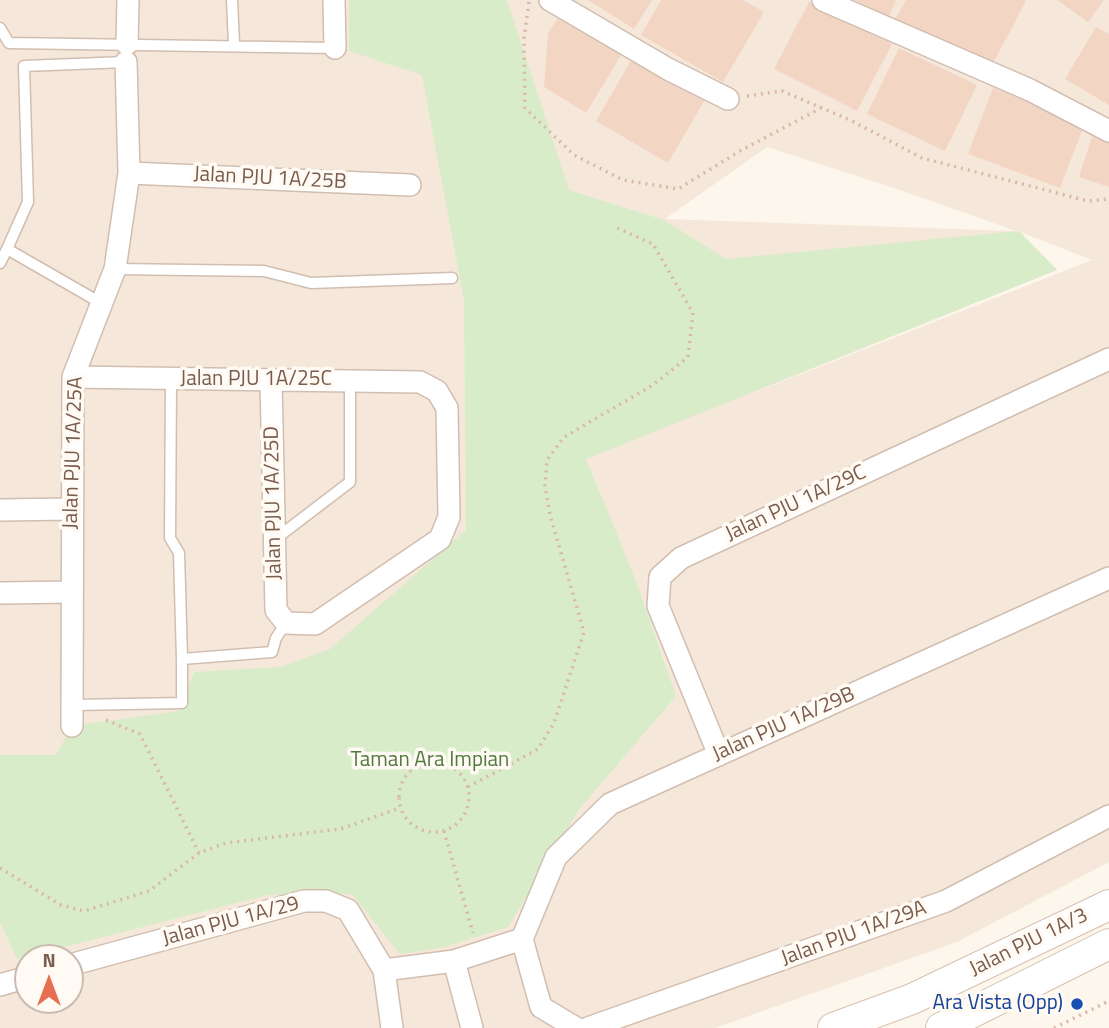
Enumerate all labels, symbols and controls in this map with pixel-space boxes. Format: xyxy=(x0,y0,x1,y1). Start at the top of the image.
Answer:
street label: Jalan PJU 1A/25B xyxy=(193,162,347,196)
street label: Jalan PJU 1A/25C xyxy=(180,367,332,393)
street label: Jalan PJU 1A/25A xyxy=(59,376,89,530)
street label: Jalan PJU 1A/25D xyxy=(260,426,288,580)
street label: Jalan PJU 1A/29C xyxy=(722,460,870,548)
street label: Jalan PJU 1A/29B xyxy=(709,682,859,768)
park label: Taman Ara Impian xyxy=(351,748,509,774)
street label: Jalan PJU 1A/29 xyxy=(160,892,302,952)
street label: Jalan PJU 1A/29A xyxy=(778,896,930,972)
street label: Jalan PJU 1A/3 xyxy=(966,903,1092,983)
north arrow xyxy=(14,944,84,1014)
text: N xyxy=(42,945,56,974)
place label: Ara Vista (Opp) xyxy=(933,991,1063,1017)
marker: Ara Vista (Opp) xyxy=(1069,996,1085,1012)

